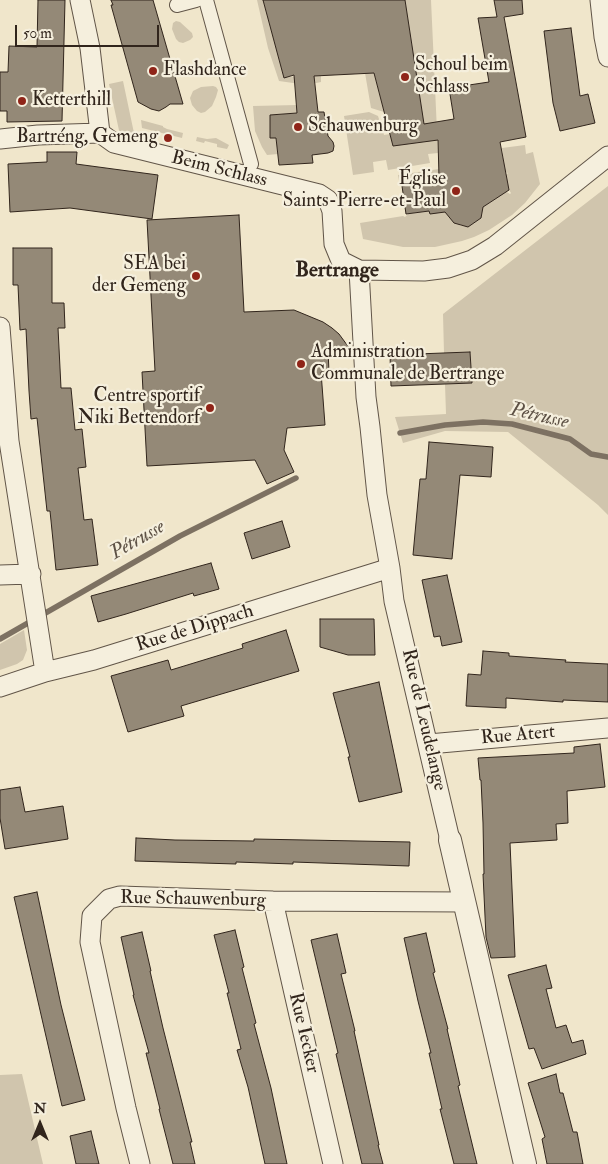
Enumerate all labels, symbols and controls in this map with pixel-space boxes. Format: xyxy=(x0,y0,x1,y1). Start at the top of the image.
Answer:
scale bar xyxy=(18,15,161,47)
text: 50 m xyxy=(23,24,52,43)
place label: Schoul beim Schlass xyxy=(415,55,508,99)
place label: Flashdance xyxy=(163,60,247,82)
marker: Flashdance xyxy=(147,65,159,77)
marker: Schoul beim Schlass xyxy=(399,71,411,83)
place label: Ketterthill xyxy=(32,90,111,112)
marker: Ketterthill xyxy=(16,95,28,107)
place label: Schauwenburg xyxy=(308,116,418,138)
marker: Schauwenburg xyxy=(292,121,304,133)
place label: Bartréng, Gemeng xyxy=(16,127,158,149)
marker: Bartréng, Gemeng xyxy=(162,132,174,144)
street label: Beim Schlass xyxy=(169,147,269,193)
place label: Église Saints-Pierre-et-Paul xyxy=(283,169,446,213)
marker: Église Saints-Pierre-et-Paul xyxy=(450,185,462,197)
place label: SEA bei der Gemeng xyxy=(92,254,186,298)
district label: Bertrange xyxy=(295,258,379,284)
marker: SEA bei der Gemeng xyxy=(190,270,202,282)
place label: Administration Communale de Bertrange xyxy=(311,342,504,386)
marker: Administration Communale de Bertrange xyxy=(295,358,307,370)
place label: Centre sportif Niki Bettendorf xyxy=(78,386,200,430)
water label: Pétrusse xyxy=(507,399,571,435)
marker: Centre sportif Niki Bettendorf xyxy=(204,402,216,414)
water label: Pétrusse xyxy=(106,516,170,566)
street label: Rue de Dippach xyxy=(134,600,256,658)
street label: Rue de Leudelange xyxy=(396,647,450,793)
street label: Rue Atert xyxy=(480,721,556,751)
street label: Rue Schauwenburg xyxy=(120,887,266,913)
street label: Rue Iecker xyxy=(283,990,323,1076)
north arrow xyxy=(15,1099,65,1149)
text: N xyxy=(34,1100,46,1117)

